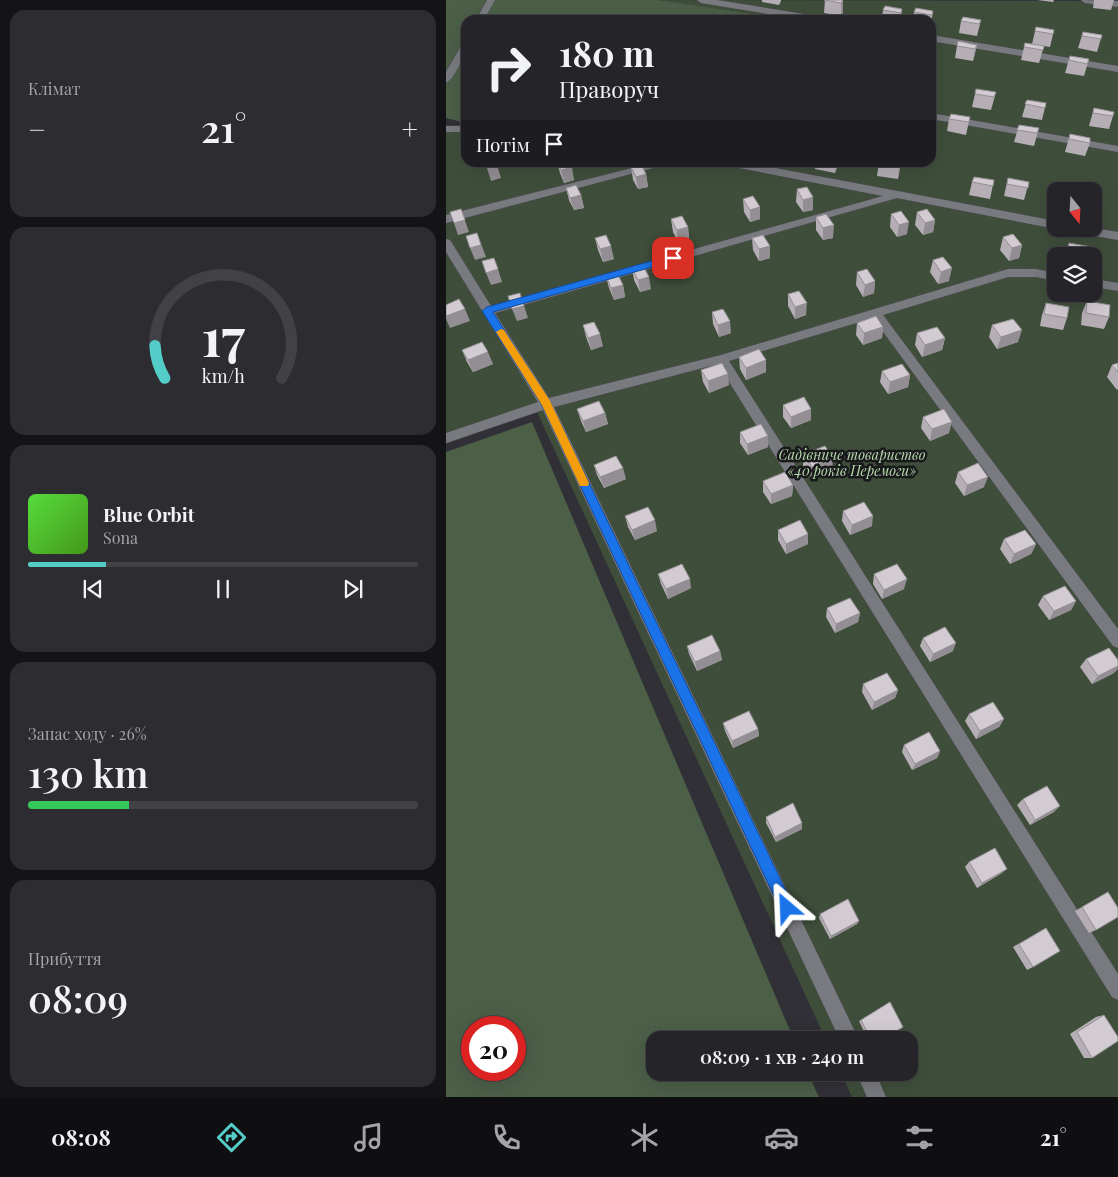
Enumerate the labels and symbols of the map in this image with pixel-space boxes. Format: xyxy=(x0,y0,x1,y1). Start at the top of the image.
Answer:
north arrow xyxy=(1047,182,1102,238)
pin xyxy=(652,237,694,279)
park label: Садівниче товариство «40 років Перемоги» xyxy=(778,445,926,480)
position arrow xyxy=(760,881,812,933)
speed limit sign: 20 xyxy=(461,1016,526,1081)

